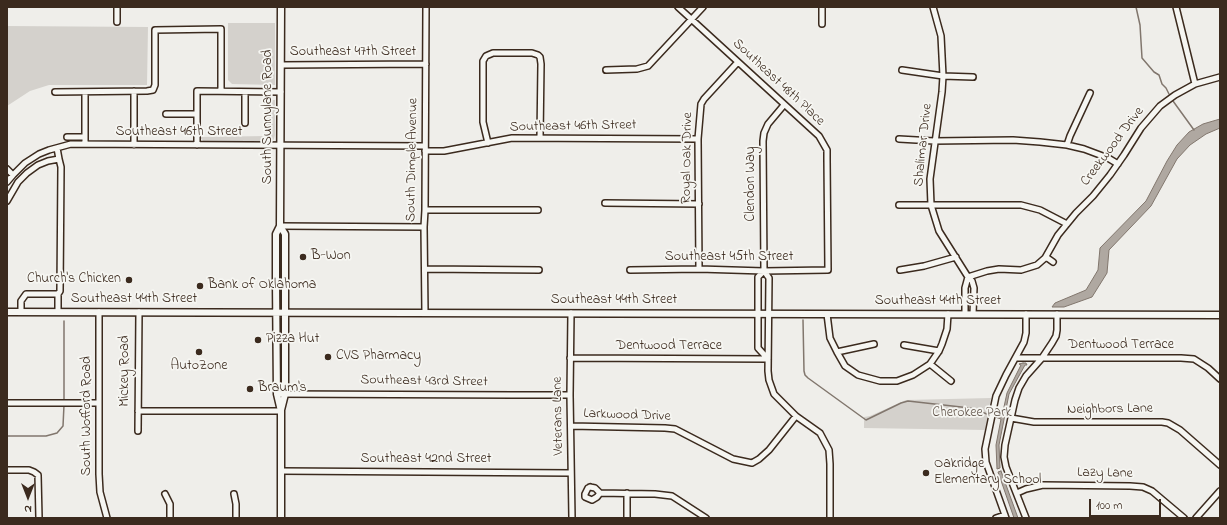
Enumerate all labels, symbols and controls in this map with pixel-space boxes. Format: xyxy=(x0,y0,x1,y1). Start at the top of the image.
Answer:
street label: Southeast 48th Place xyxy=(728,36,828,130)
street label: Southeast 47th Street xyxy=(290,45,416,61)
street label: South Sunnylane Road xyxy=(261,50,277,184)
street label: South Dimple Avenue xyxy=(404,98,422,222)
street label: Shalimar Drive xyxy=(911,103,937,187)
street label: Creekwood Drive xyxy=(1078,104,1148,190)
street label: Royal Oak Drive xyxy=(679,112,697,204)
street label: Southeast 46th Street xyxy=(509,117,637,137)
street label: Southeast 46th Street xyxy=(116,125,242,141)
street label: Clendon Way xyxy=(744,147,760,221)
place label: B-Won xyxy=(311,249,351,265)
street label: Southeast 45th Street xyxy=(665,250,793,266)
marker: B-Won xyxy=(298,252,308,262)
place label: Church's Chicken xyxy=(27,272,121,288)
marker: Church's Chicken xyxy=(124,275,134,285)
place label: Bank of Oklahoma xyxy=(208,278,316,294)
marker: Bank of Oklahoma xyxy=(195,281,205,291)
street label: Southeast 44th Street xyxy=(71,292,197,308)
street label: Southeast 44th Street xyxy=(551,293,677,309)
street label: Southeast 44th Street xyxy=(875,294,1001,310)
place label: Pizza Hut xyxy=(266,332,319,348)
street label: Mickey Road xyxy=(118,335,134,407)
marker: Pizza Hut xyxy=(253,335,263,345)
street label: Dentwood Terrace xyxy=(1068,338,1174,354)
street label: Dentwood Terrace xyxy=(616,339,722,355)
marker: AutoZone xyxy=(194,347,204,357)
place label: CVS Pharmacy xyxy=(336,349,421,365)
marker: CVS Pharmacy xyxy=(323,352,333,362)
street label: South Wofford Road xyxy=(80,356,96,476)
place label: AutoZone xyxy=(171,359,227,375)
street label: Southeast 43rd Street xyxy=(360,372,488,392)
street label: Veterans Lane xyxy=(550,376,568,456)
place label: Braum's xyxy=(258,381,307,397)
marker: Braum's xyxy=(245,384,255,394)
street label: Neighbors Lane xyxy=(1067,401,1153,419)
street label: Larkwood Drive xyxy=(583,406,671,426)
park label: Cherokee Park xyxy=(932,406,1012,422)
street label: Southeast 42nd Street xyxy=(360,452,492,468)
place label: Oakridge Elementary School xyxy=(934,457,1041,490)
street label: Lazy Lane xyxy=(1077,465,1133,483)
marker: Oakridge Elementary School xyxy=(921,468,931,478)
north arrow xyxy=(8,477,48,517)
scale bar xyxy=(1091,491,1163,517)
text: 100 m xyxy=(1096,497,1123,515)
text: N xyxy=(24,501,32,517)

